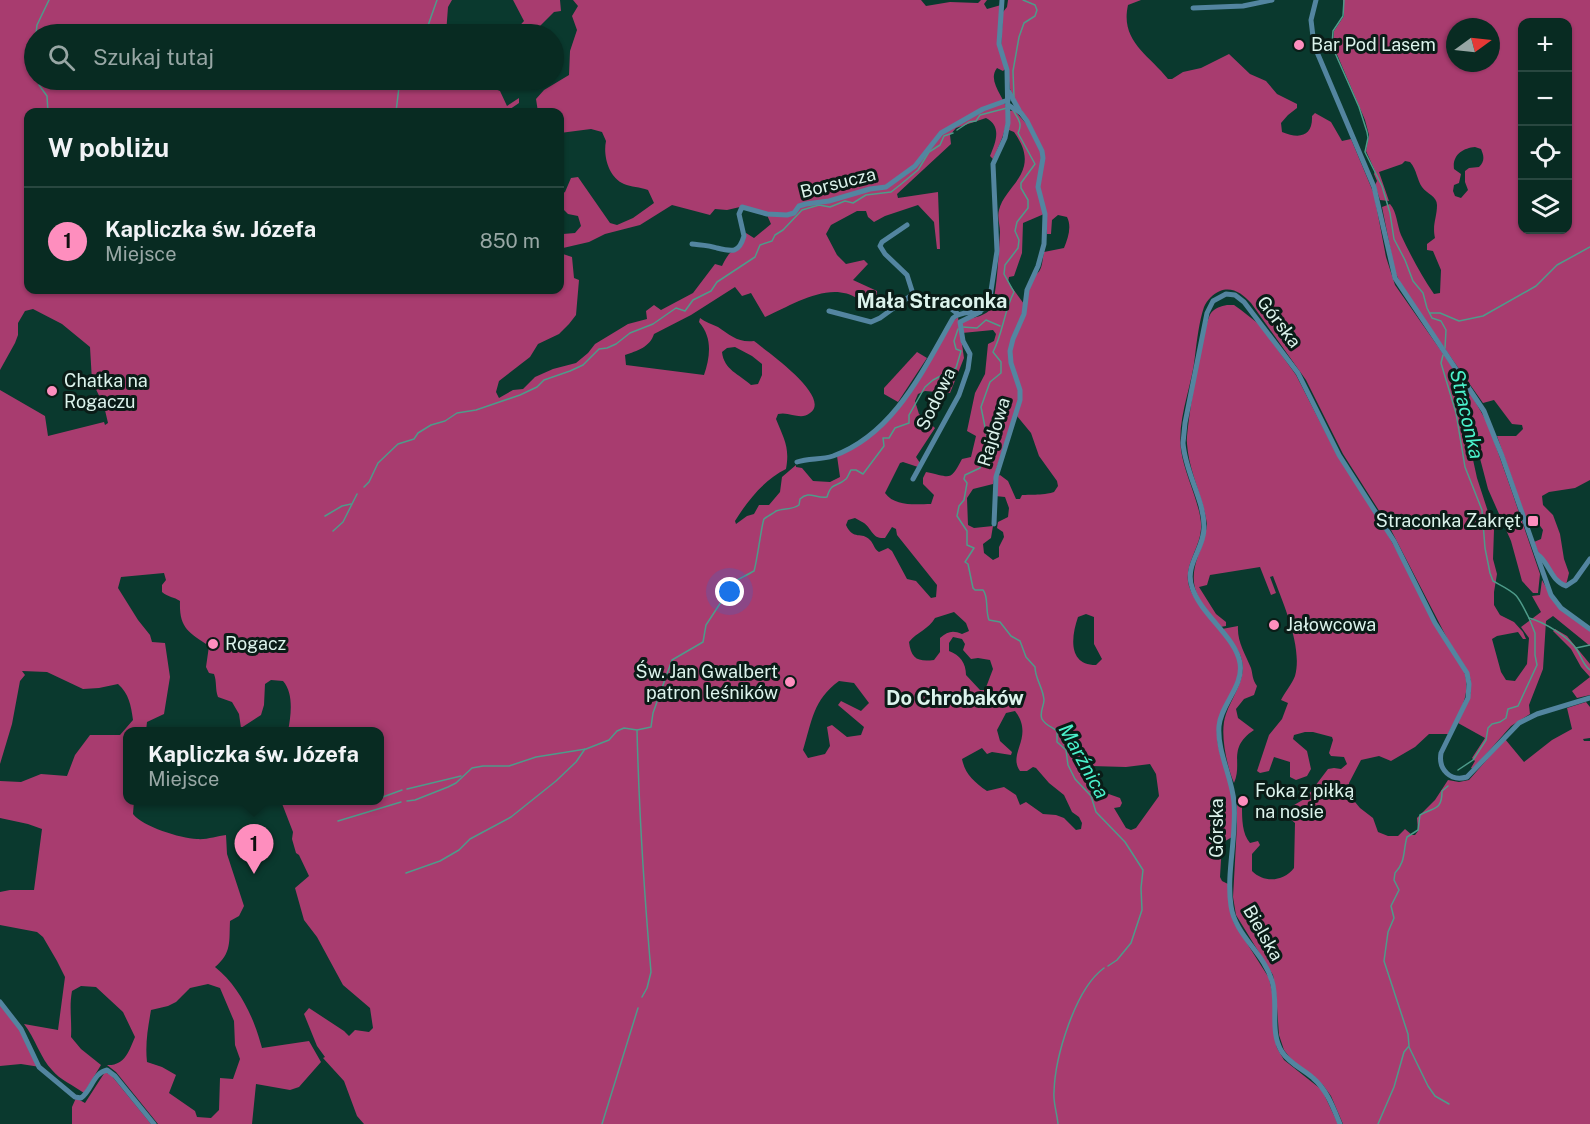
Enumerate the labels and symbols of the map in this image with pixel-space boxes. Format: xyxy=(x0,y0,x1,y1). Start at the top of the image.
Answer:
north arrow xyxy=(1446,18,1500,72)
place label: Bar Pod Lasem xyxy=(1311,34,1436,55)
marker: Bar Pod Lasem xyxy=(1292,38,1306,52)
street label: Borsucza xyxy=(798,163,878,202)
district label: Mała Straconka xyxy=(857,289,1007,313)
street label: Górska xyxy=(1253,292,1306,352)
street label: Sodowa xyxy=(911,364,960,433)
water label: Straconka xyxy=(1445,367,1489,461)
place label: Chatka na Rogaczu xyxy=(64,370,148,412)
marker: Chatka na Rogaczu xyxy=(45,384,59,398)
street label: Rajdowa xyxy=(973,395,1014,469)
place label: Straconka Zakręt xyxy=(1376,510,1521,531)
marker: Straconka Zakręt xyxy=(1526,514,1540,528)
your location xyxy=(715,577,744,606)
place label: Jałowcowa xyxy=(1286,614,1376,635)
marker: Jałowcowa xyxy=(1267,618,1281,632)
place label: Rogacz xyxy=(225,633,286,654)
marker: Rogacz xyxy=(206,637,220,651)
place label: Św. Jan Gwalbert patron leśników xyxy=(636,660,778,703)
marker: Św. Jan Gwalbert patron leśników xyxy=(783,675,797,689)
district label: Do Chrobaków xyxy=(886,686,1024,710)
water label: Marźnica xyxy=(1054,719,1114,803)
place label: Foka z piłką na nosie xyxy=(1255,780,1354,822)
marker: Foka z piłką na nosie xyxy=(1236,794,1250,808)
street label: Górska xyxy=(1206,798,1227,858)
pin: 1 xyxy=(234,824,274,874)
street label: Bielska xyxy=(1239,901,1288,964)

